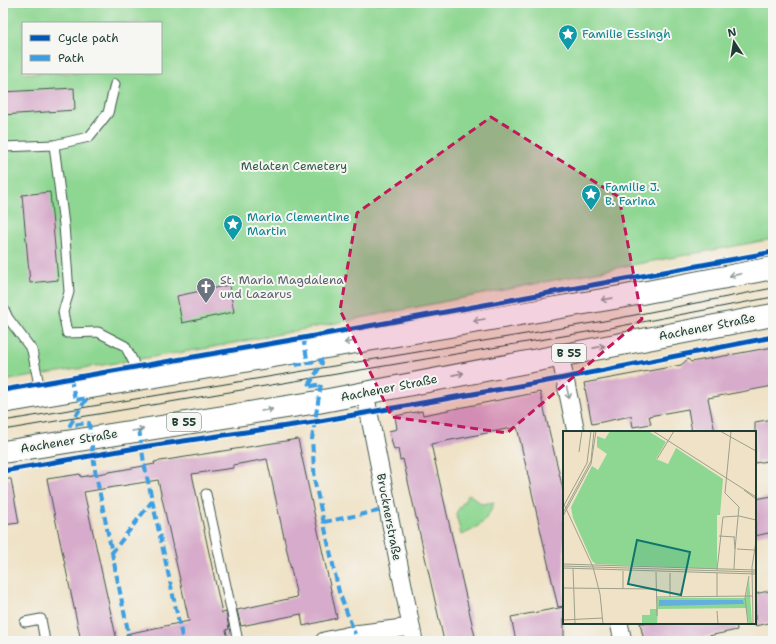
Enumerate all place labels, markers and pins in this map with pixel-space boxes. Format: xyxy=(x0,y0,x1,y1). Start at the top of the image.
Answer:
place icon: Familie Essingh xyxy=(557,23,579,51)
place label: Familie Essingh xyxy=(582,26,671,42)
place label: Familie J. B. Farina xyxy=(605,179,660,209)
place icon: Familie J. B. Farina xyxy=(580,183,602,211)
place label: Maria Clementine Martin xyxy=(247,209,350,239)
place icon: Maria Clementine Martin xyxy=(222,213,244,241)
place label: St. Maria Magdalena und Lazarus xyxy=(220,272,344,302)
church icon: St. Maria Magdalena und Lazarus xyxy=(195,276,217,304)

